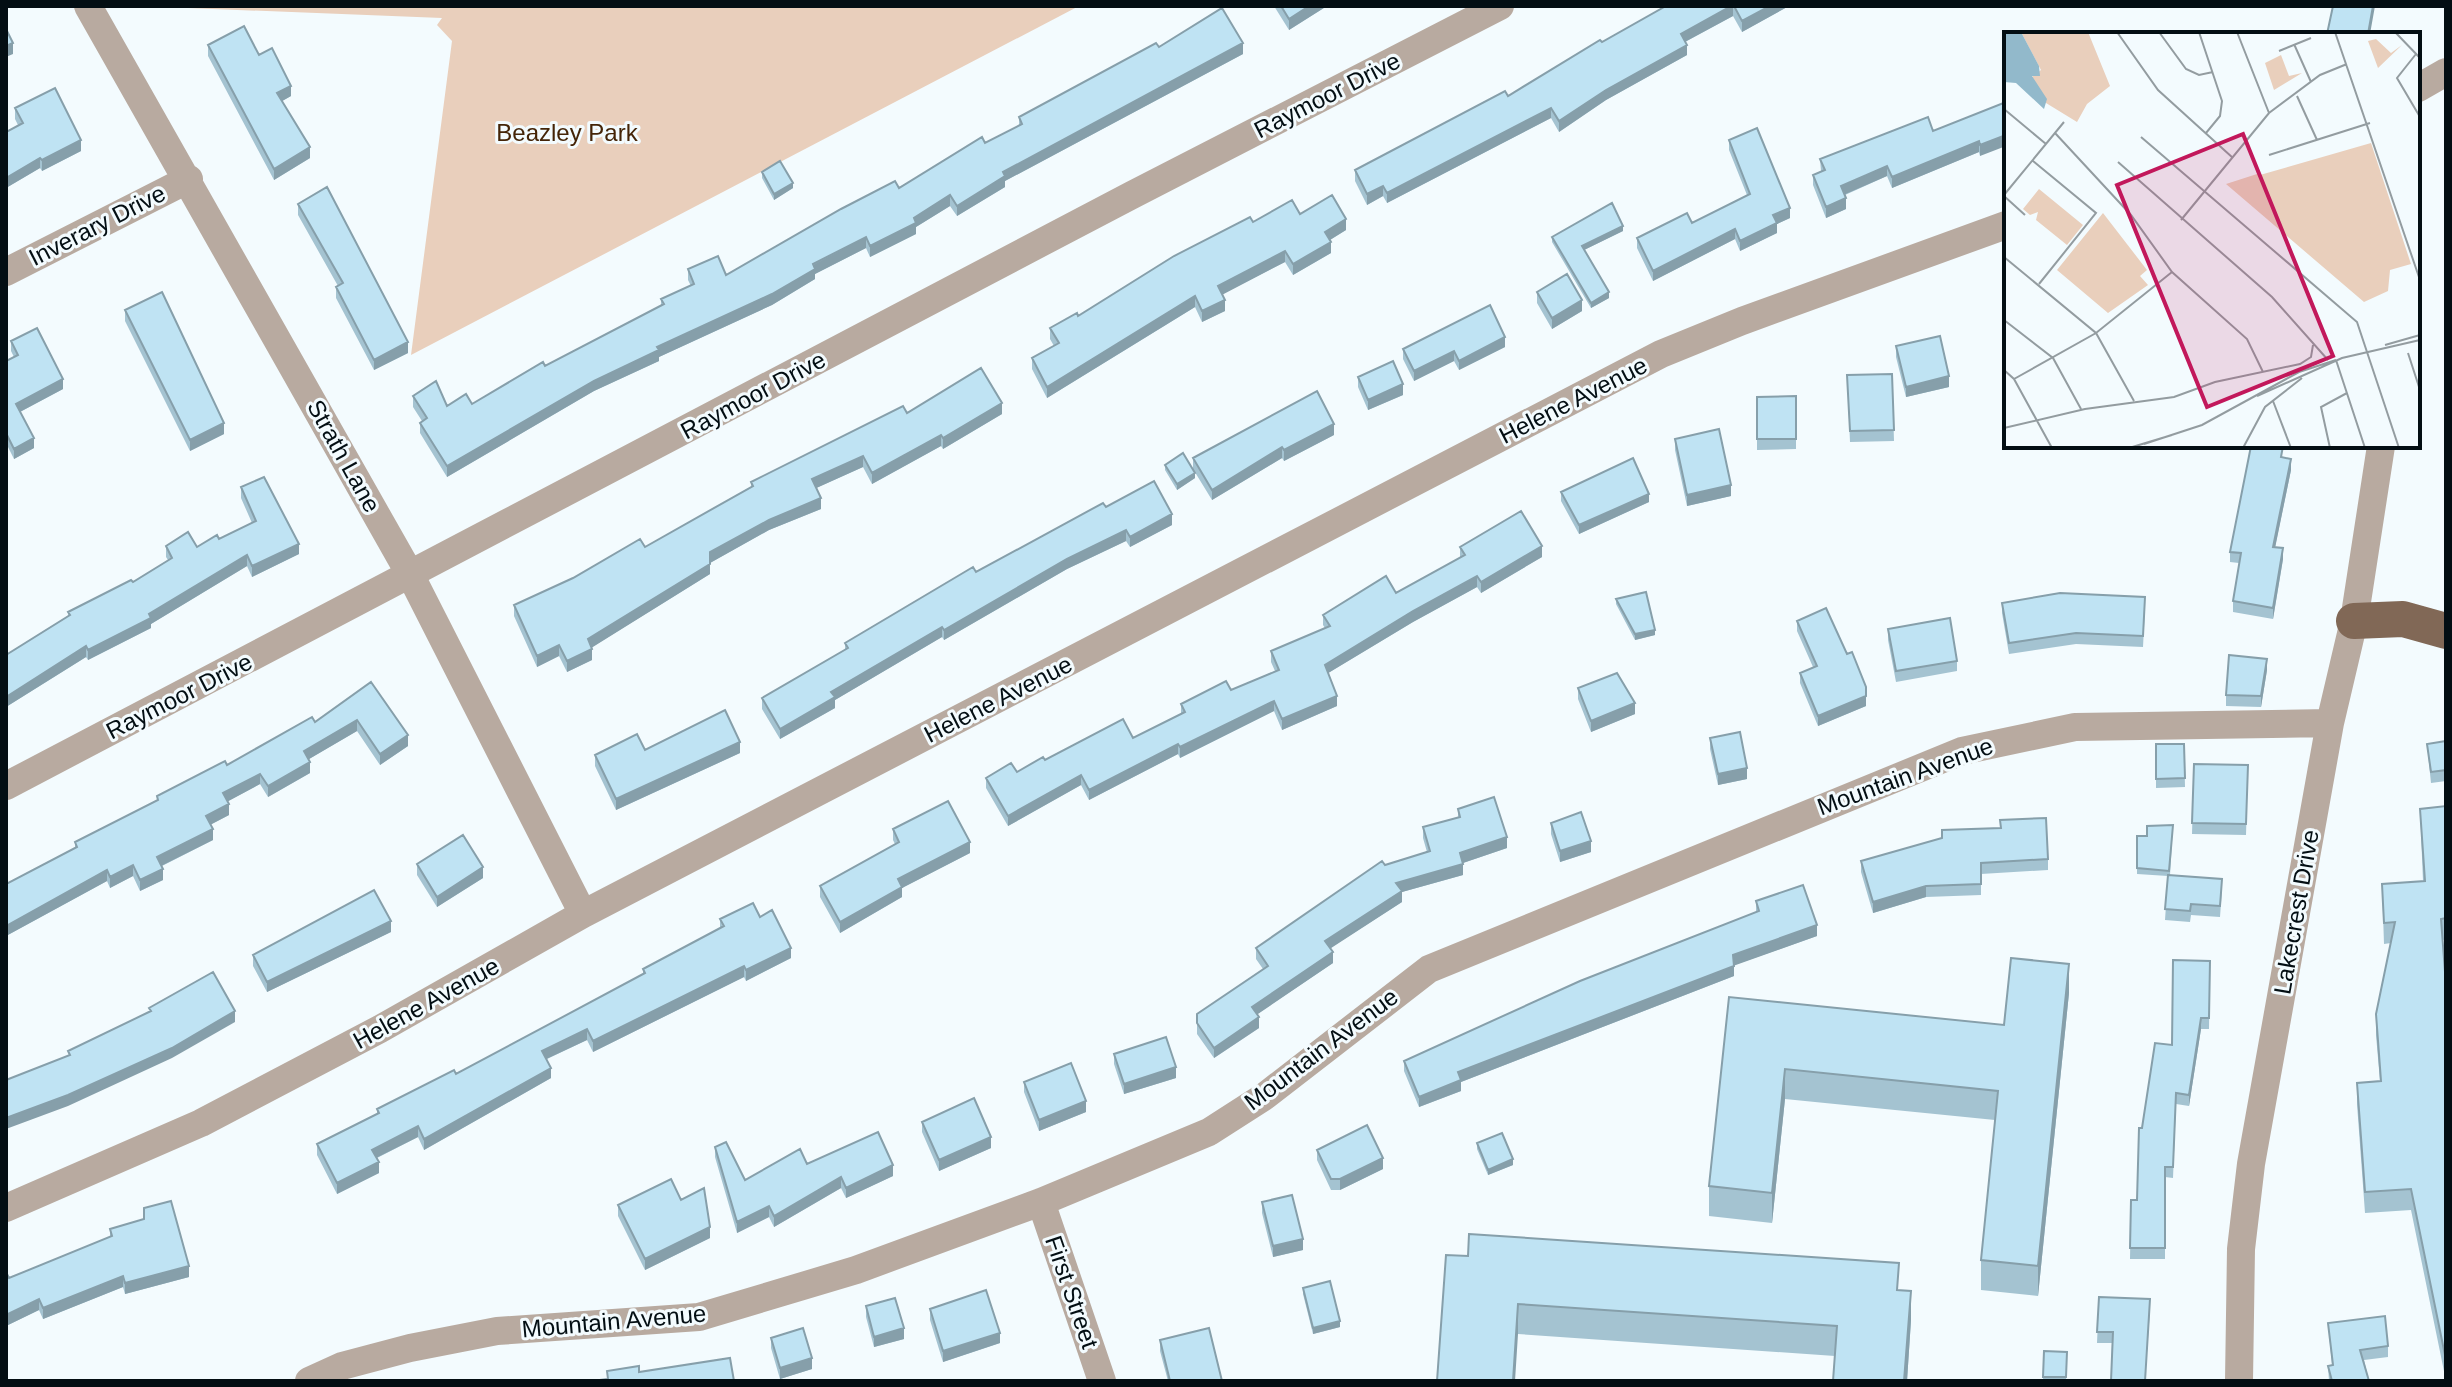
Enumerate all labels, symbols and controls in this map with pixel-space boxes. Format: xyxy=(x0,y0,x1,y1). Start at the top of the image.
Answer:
inset map xyxy=(2004,32,2420,448)
street label: Raymoor Drive xyxy=(1250,47,1404,143)
park label: Beazley Park xyxy=(496,119,639,146)
street label: Inverary Drive xyxy=(24,179,170,271)
street label: Raymoor Drive xyxy=(676,346,830,444)
street label: Helene Avenue xyxy=(1495,351,1651,449)
street label: Strath Lane xyxy=(302,395,386,517)
street label: Raymoor Drive xyxy=(102,648,256,744)
street label: Helene Avenue xyxy=(920,650,1076,748)
street label: Mountain Avenue xyxy=(1813,732,1997,820)
street label: Lakecrest Drive xyxy=(2268,828,2324,996)
street label: Helene Avenue xyxy=(348,952,504,1054)
street label: Mountain Avenue xyxy=(1239,983,1403,1115)
street label: First Street xyxy=(1040,1232,1104,1352)
street label: Mountain Avenue xyxy=(521,1299,707,1343)

